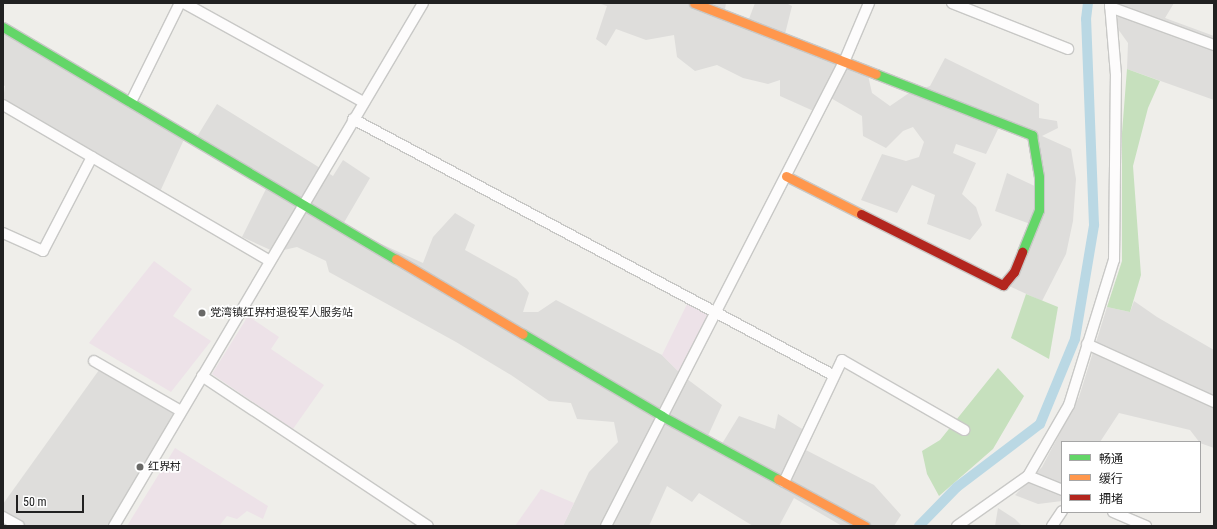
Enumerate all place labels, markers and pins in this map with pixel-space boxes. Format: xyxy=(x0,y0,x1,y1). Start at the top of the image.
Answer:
place label: 党湾镇红界村退役军人服务站 xyxy=(210,306,353,320)
marker: 党湾镇红界村退役军人服务站 xyxy=(197,308,207,318)
place label: 红界村 xyxy=(148,460,181,474)
marker: 红界村 xyxy=(135,462,145,472)

